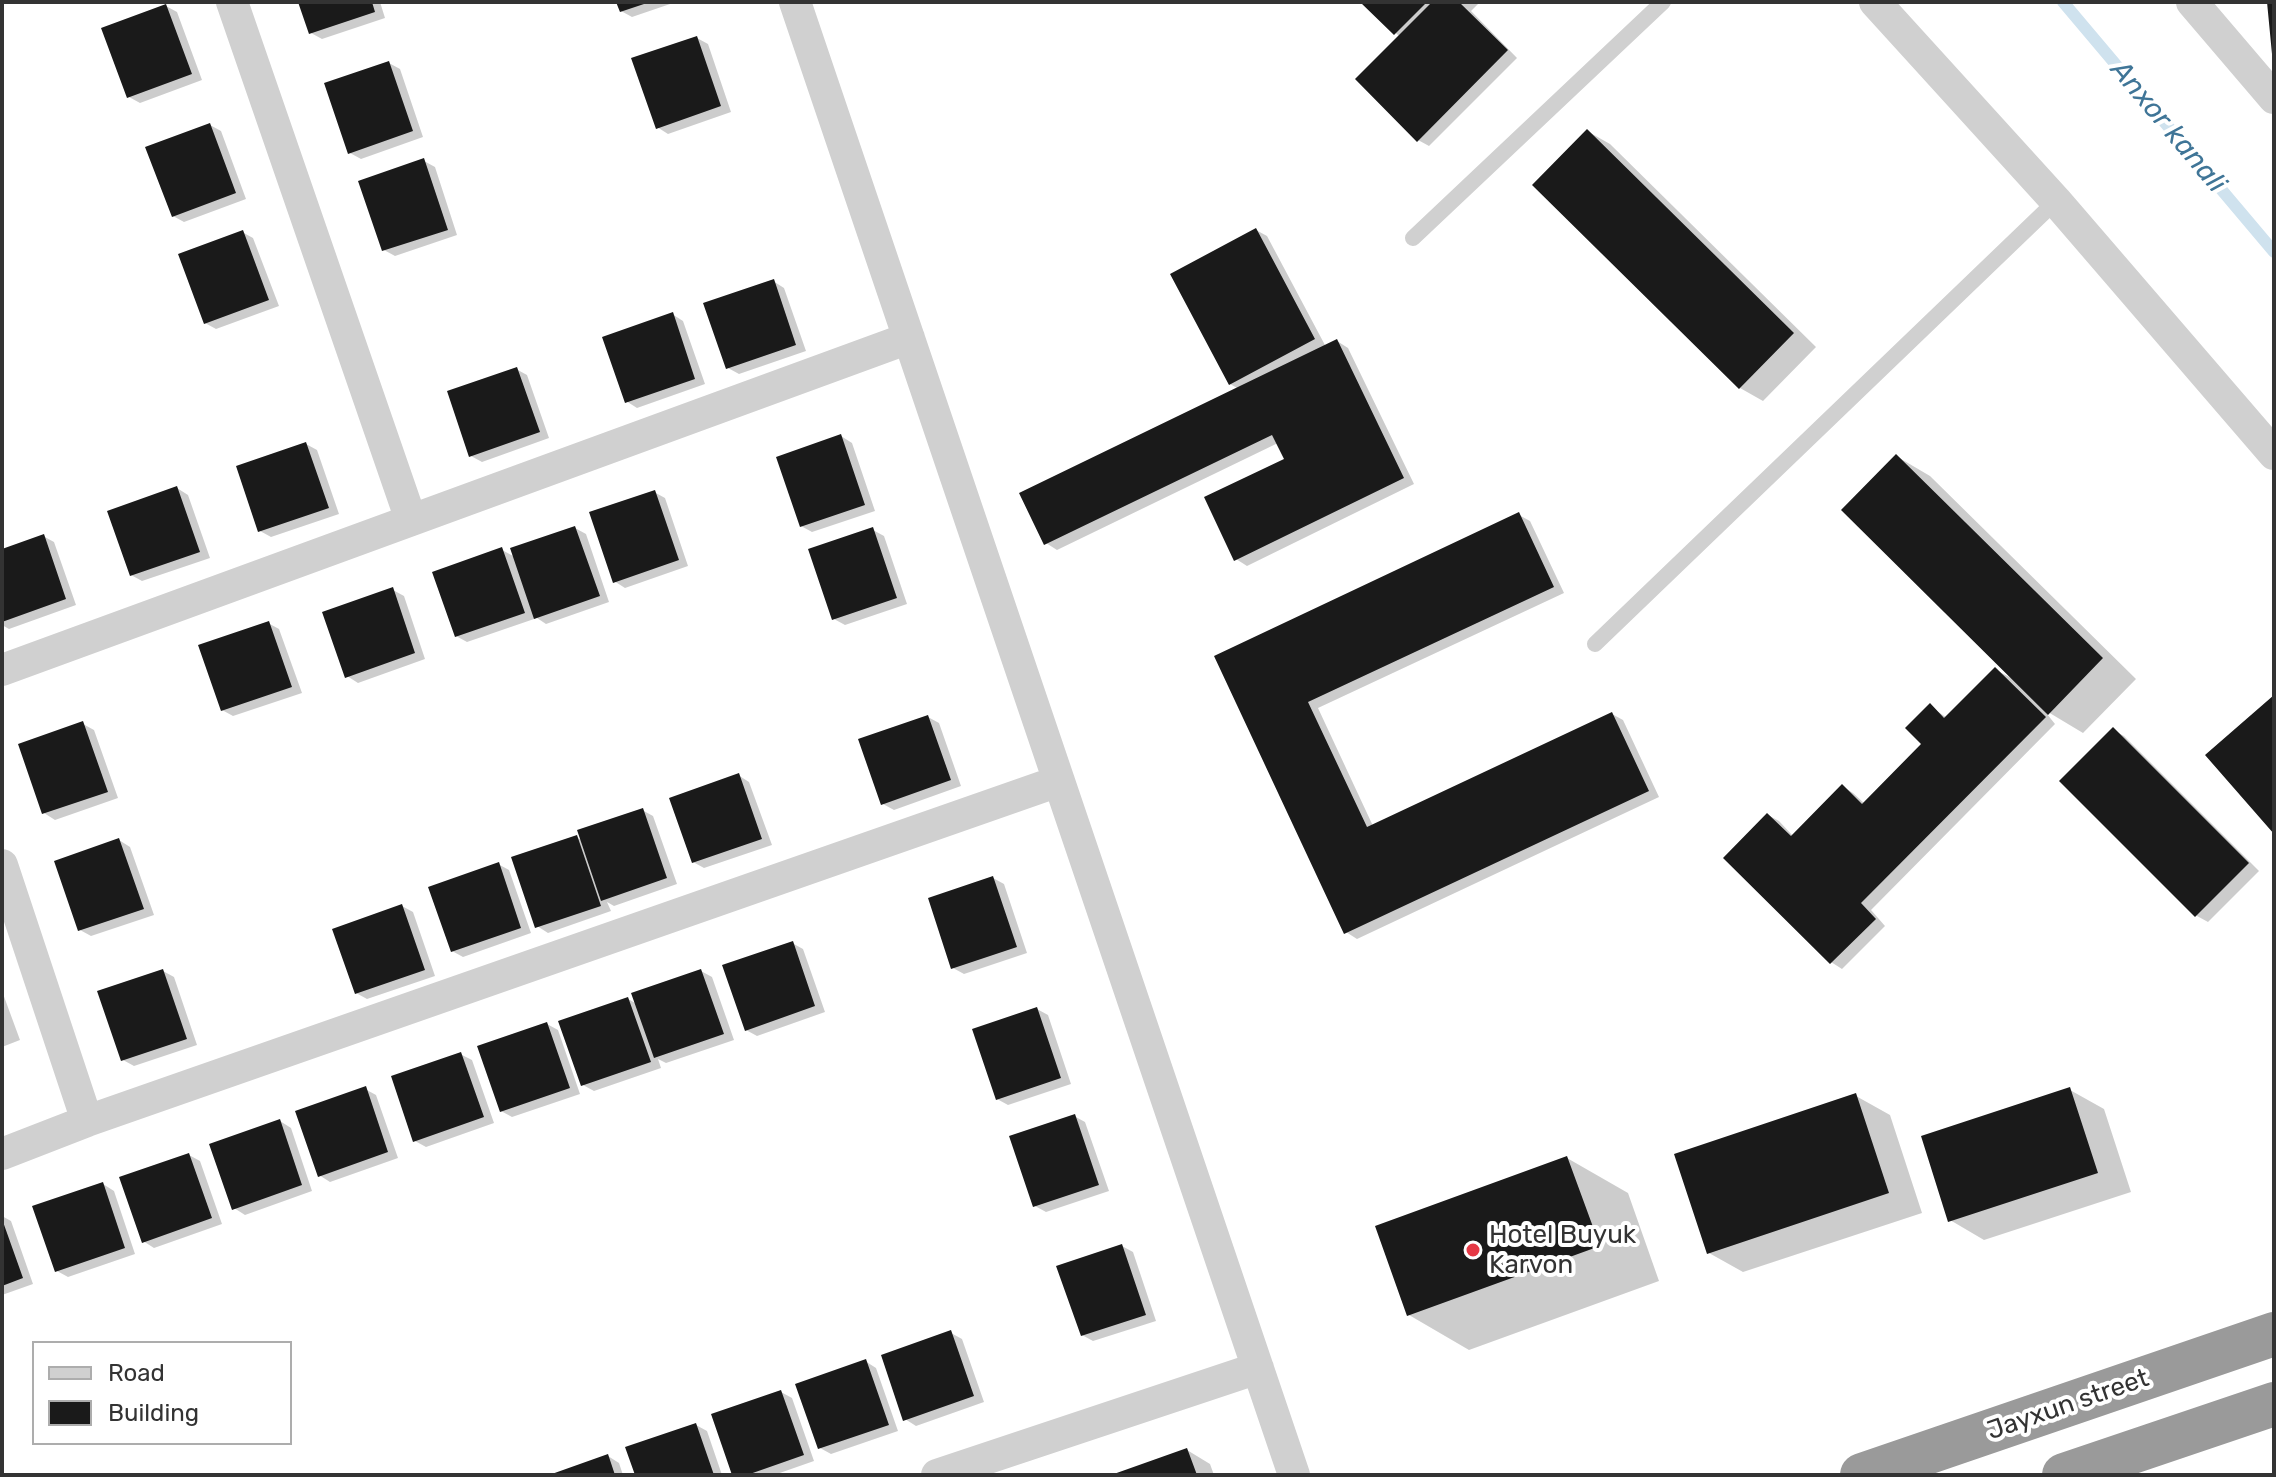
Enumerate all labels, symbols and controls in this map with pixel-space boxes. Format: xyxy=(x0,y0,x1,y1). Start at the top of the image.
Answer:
water label: Anxor kanali xyxy=(2103,54,2233,200)
place label: Hotel Buyuk Karvon xyxy=(1489,1219,1636,1280)
marker: Hotel Buyuk Karvon xyxy=(1464,1241,1482,1259)
legend xyxy=(32,1341,292,1445)
text: Road xyxy=(108,1359,165,1387)
street label: Jayxun street xyxy=(1983,1363,2153,1447)
text: Building xyxy=(108,1399,199,1427)

